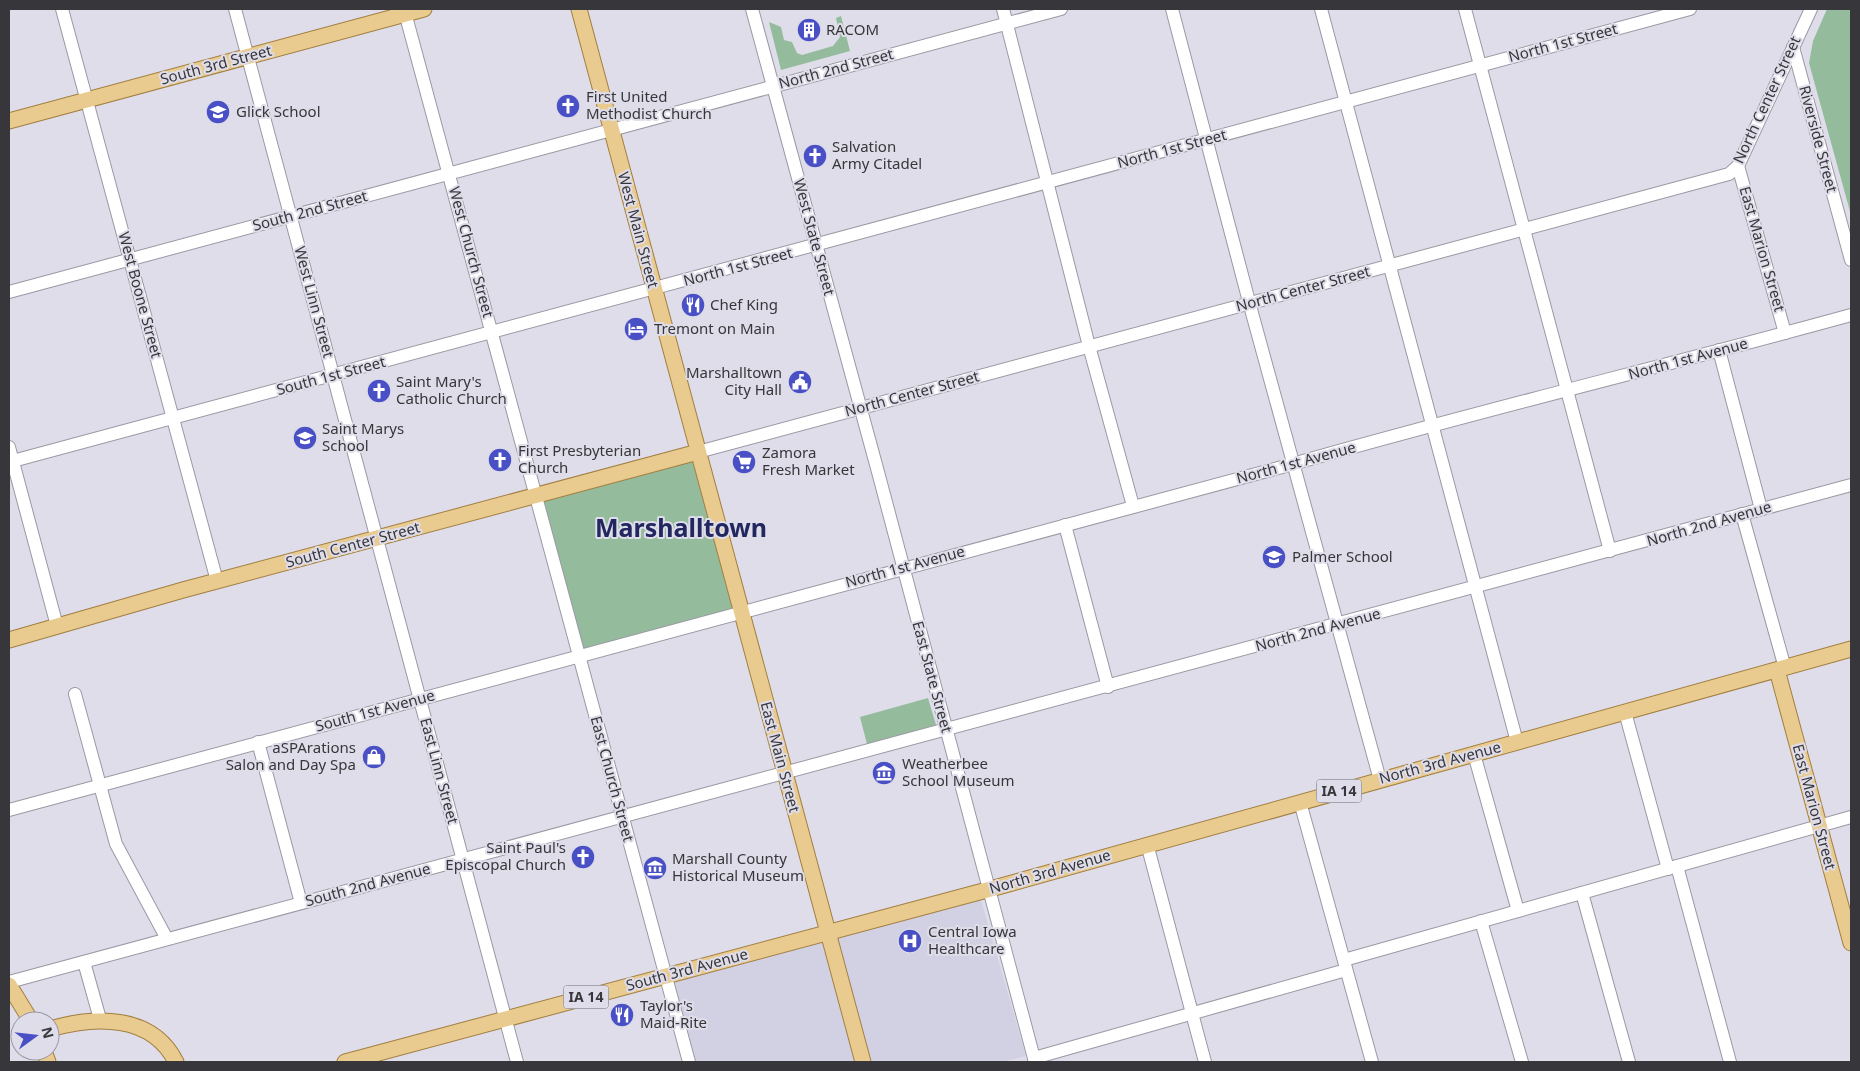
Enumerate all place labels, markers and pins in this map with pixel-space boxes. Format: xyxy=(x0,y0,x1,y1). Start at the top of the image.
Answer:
building icon: RACOM xyxy=(796,17,822,43)
place label: RACOM xyxy=(826,19,879,39)
place label: First United Methodist Church xyxy=(586,86,712,123)
church icon: First United Methodist Church xyxy=(555,93,581,119)
school or university icon: Glick School xyxy=(205,99,231,125)
place label: Glick School xyxy=(236,101,321,121)
place label: Salvation Army Citadel xyxy=(832,136,922,173)
church icon: Salvation Army Citadel xyxy=(802,143,828,169)
restaurant icon: Chef King xyxy=(680,292,706,318)
place label: Chef King xyxy=(710,294,778,314)
hotel icon: Tremont on Main xyxy=(623,316,649,342)
place label: Tremont on Main xyxy=(654,318,775,338)
place label: Marshalltown City Hall xyxy=(686,362,782,399)
public building icon: Marshalltown City Hall xyxy=(787,369,813,395)
place label: Saint Mary's Catholic Church xyxy=(396,371,507,408)
church icon: Saint Mary's Catholic Church xyxy=(366,378,392,404)
place label: Saint Marys School xyxy=(322,418,404,455)
school or university icon: Saint Marys School xyxy=(292,425,318,451)
place label: First Presbyterian Church xyxy=(518,440,641,477)
place label: Zamora Fresh Market xyxy=(762,442,855,479)
church icon: First Presbyterian Church xyxy=(487,447,513,473)
supermarket icon: Zamora Fresh Market xyxy=(731,449,757,475)
school or university icon: Palmer School xyxy=(1261,544,1287,570)
place label: Palmer School xyxy=(1292,546,1393,566)
place label: aSPArations Salon and Day Spa xyxy=(226,737,356,774)
shop icon: aSPArations Salon and Day Spa xyxy=(361,744,387,770)
place label: Weatherbee School Museum xyxy=(902,753,1014,790)
museum icon: Weatherbee School Museum xyxy=(871,760,897,786)
place label: Saint Paul's Episcopal Church xyxy=(445,837,566,874)
church icon: Saint Paul's Episcopal Church xyxy=(570,844,596,870)
place label: Marshall County Historical Museum xyxy=(672,848,804,885)
museum icon: Marshall County Historical Museum xyxy=(642,855,668,881)
place label: Central Iowa Healthcare xyxy=(928,921,1017,958)
hospital icon: Central Iowa Healthcare xyxy=(897,928,923,954)
place label: Taylor's Maid-Rite xyxy=(640,995,707,1032)
restaurant icon: Taylor's Maid-Rite xyxy=(609,1002,635,1028)

